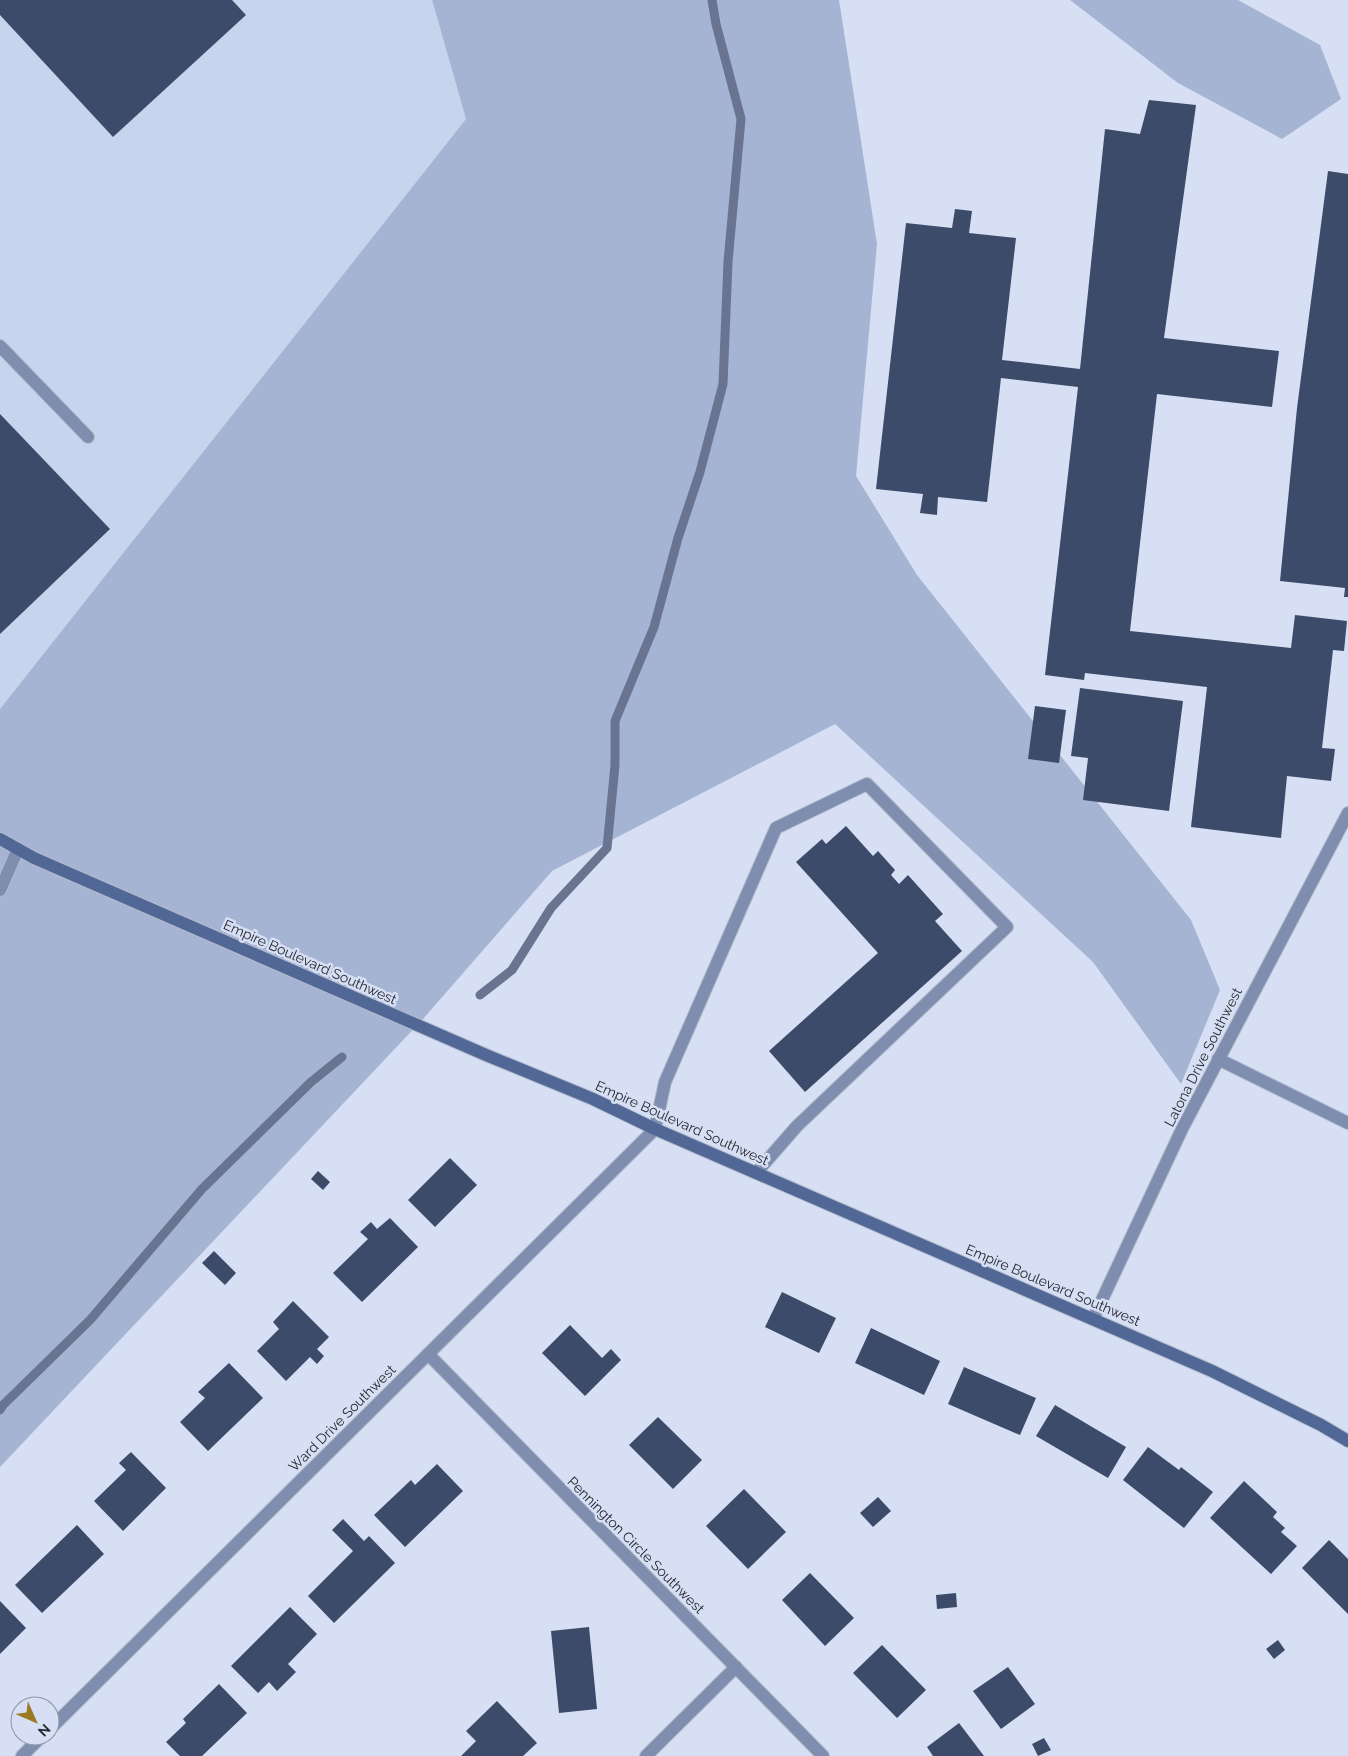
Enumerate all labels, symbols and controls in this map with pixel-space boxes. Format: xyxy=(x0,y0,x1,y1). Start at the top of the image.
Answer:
street label: Empire Boulevard Southwest xyxy=(221,916,399,1008)
street label: Latona Drive Southwest xyxy=(1161,985,1245,1129)
street label: Empire Boulevard Southwest xyxy=(593,1077,771,1169)
street label: Empire Boulevard Southwest xyxy=(963,1241,1143,1329)
street label: Ward Drive Southwest xyxy=(285,1361,399,1475)
street label: Pennington Circle Southwest xyxy=(564,1473,708,1617)
north arrow xyxy=(10,1696,60,1746)
text: N xyxy=(35,1721,54,1740)

